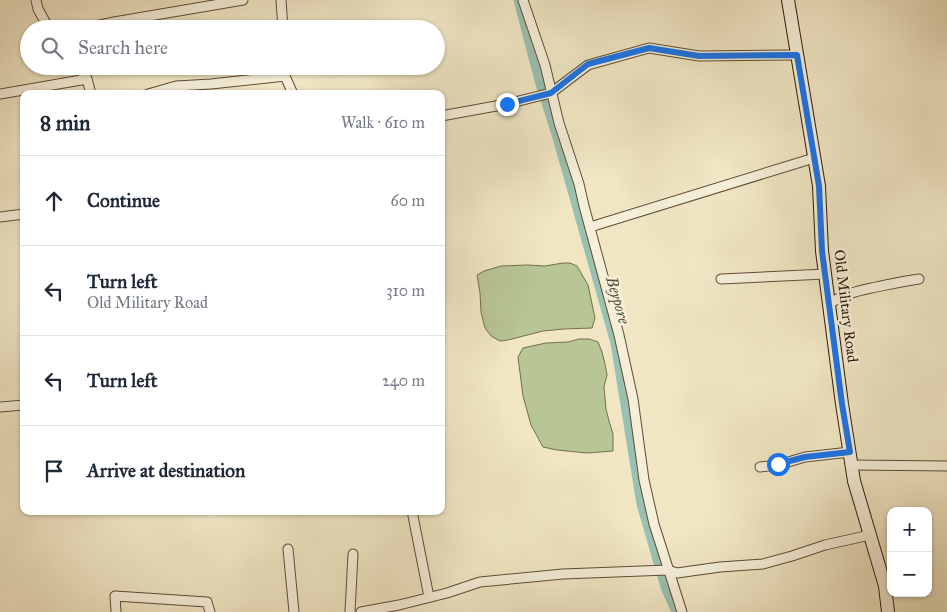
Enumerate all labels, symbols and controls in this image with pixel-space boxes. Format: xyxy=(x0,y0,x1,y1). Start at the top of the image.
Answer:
search box xyxy=(20,20,445,75)
icon: search xyxy=(38,34,66,62)
text: Search here xyxy=(78,36,168,59)
route end xyxy=(496,93,519,116)
text: 8 min xyxy=(40,110,90,136)
text: Walk · 610 m xyxy=(341,113,425,132)
icon: ahead xyxy=(40,187,68,215)
text: Continue xyxy=(87,189,160,212)
text: 60 m xyxy=(391,191,425,210)
street label: Old Military Road xyxy=(830,249,862,364)
text: Turn left xyxy=(87,270,157,293)
water label: Beypore xyxy=(601,273,634,327)
icon: left xyxy=(40,277,68,305)
text: 310 m xyxy=(386,281,425,300)
text: Old Military Road xyxy=(87,293,208,312)
icon: left xyxy=(40,367,68,395)
text: Turn left xyxy=(87,369,157,392)
text: 240 m xyxy=(382,371,425,390)
route start xyxy=(767,453,790,476)
icon: arrive xyxy=(40,457,68,485)
text: Arrive at destination xyxy=(87,459,245,482)
map controls xyxy=(887,507,932,597)
button: + xyxy=(887,507,932,552)
button: − xyxy=(887,552,932,597)

